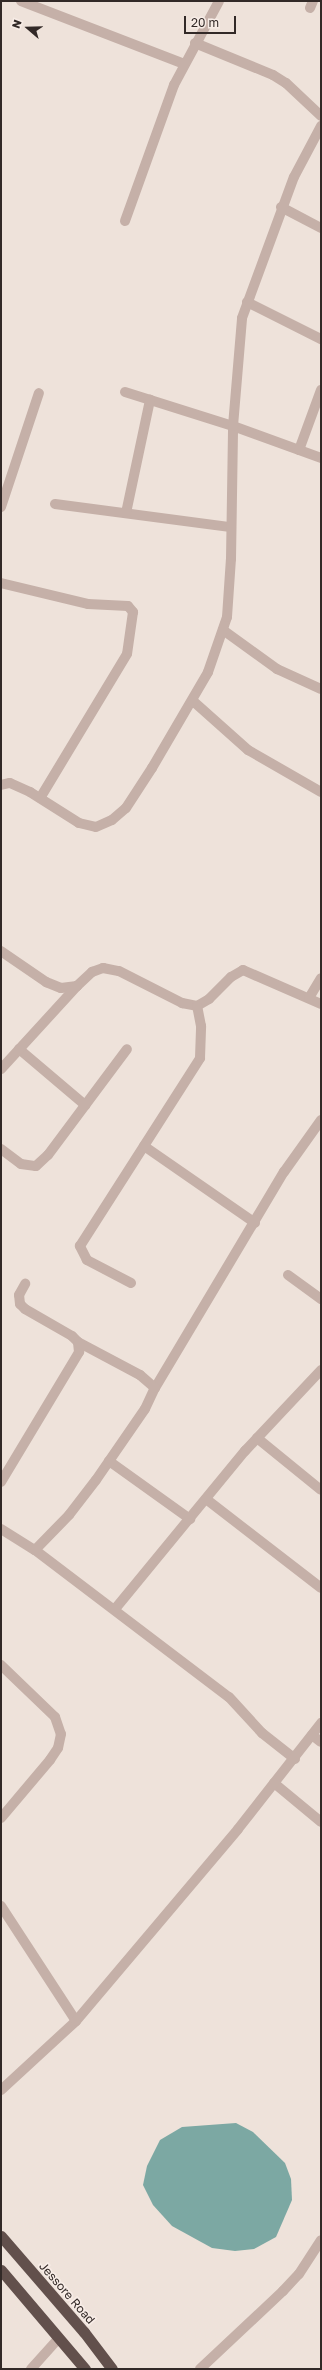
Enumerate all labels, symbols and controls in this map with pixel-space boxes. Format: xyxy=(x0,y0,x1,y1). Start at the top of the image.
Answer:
north arrow xyxy=(8,8,48,48)
scale bar xyxy=(186,8,238,34)
text: 20 m xyxy=(191,15,219,30)
text: N xyxy=(9,18,24,30)
street label: Jessore Road xyxy=(36,2259,98,2327)

